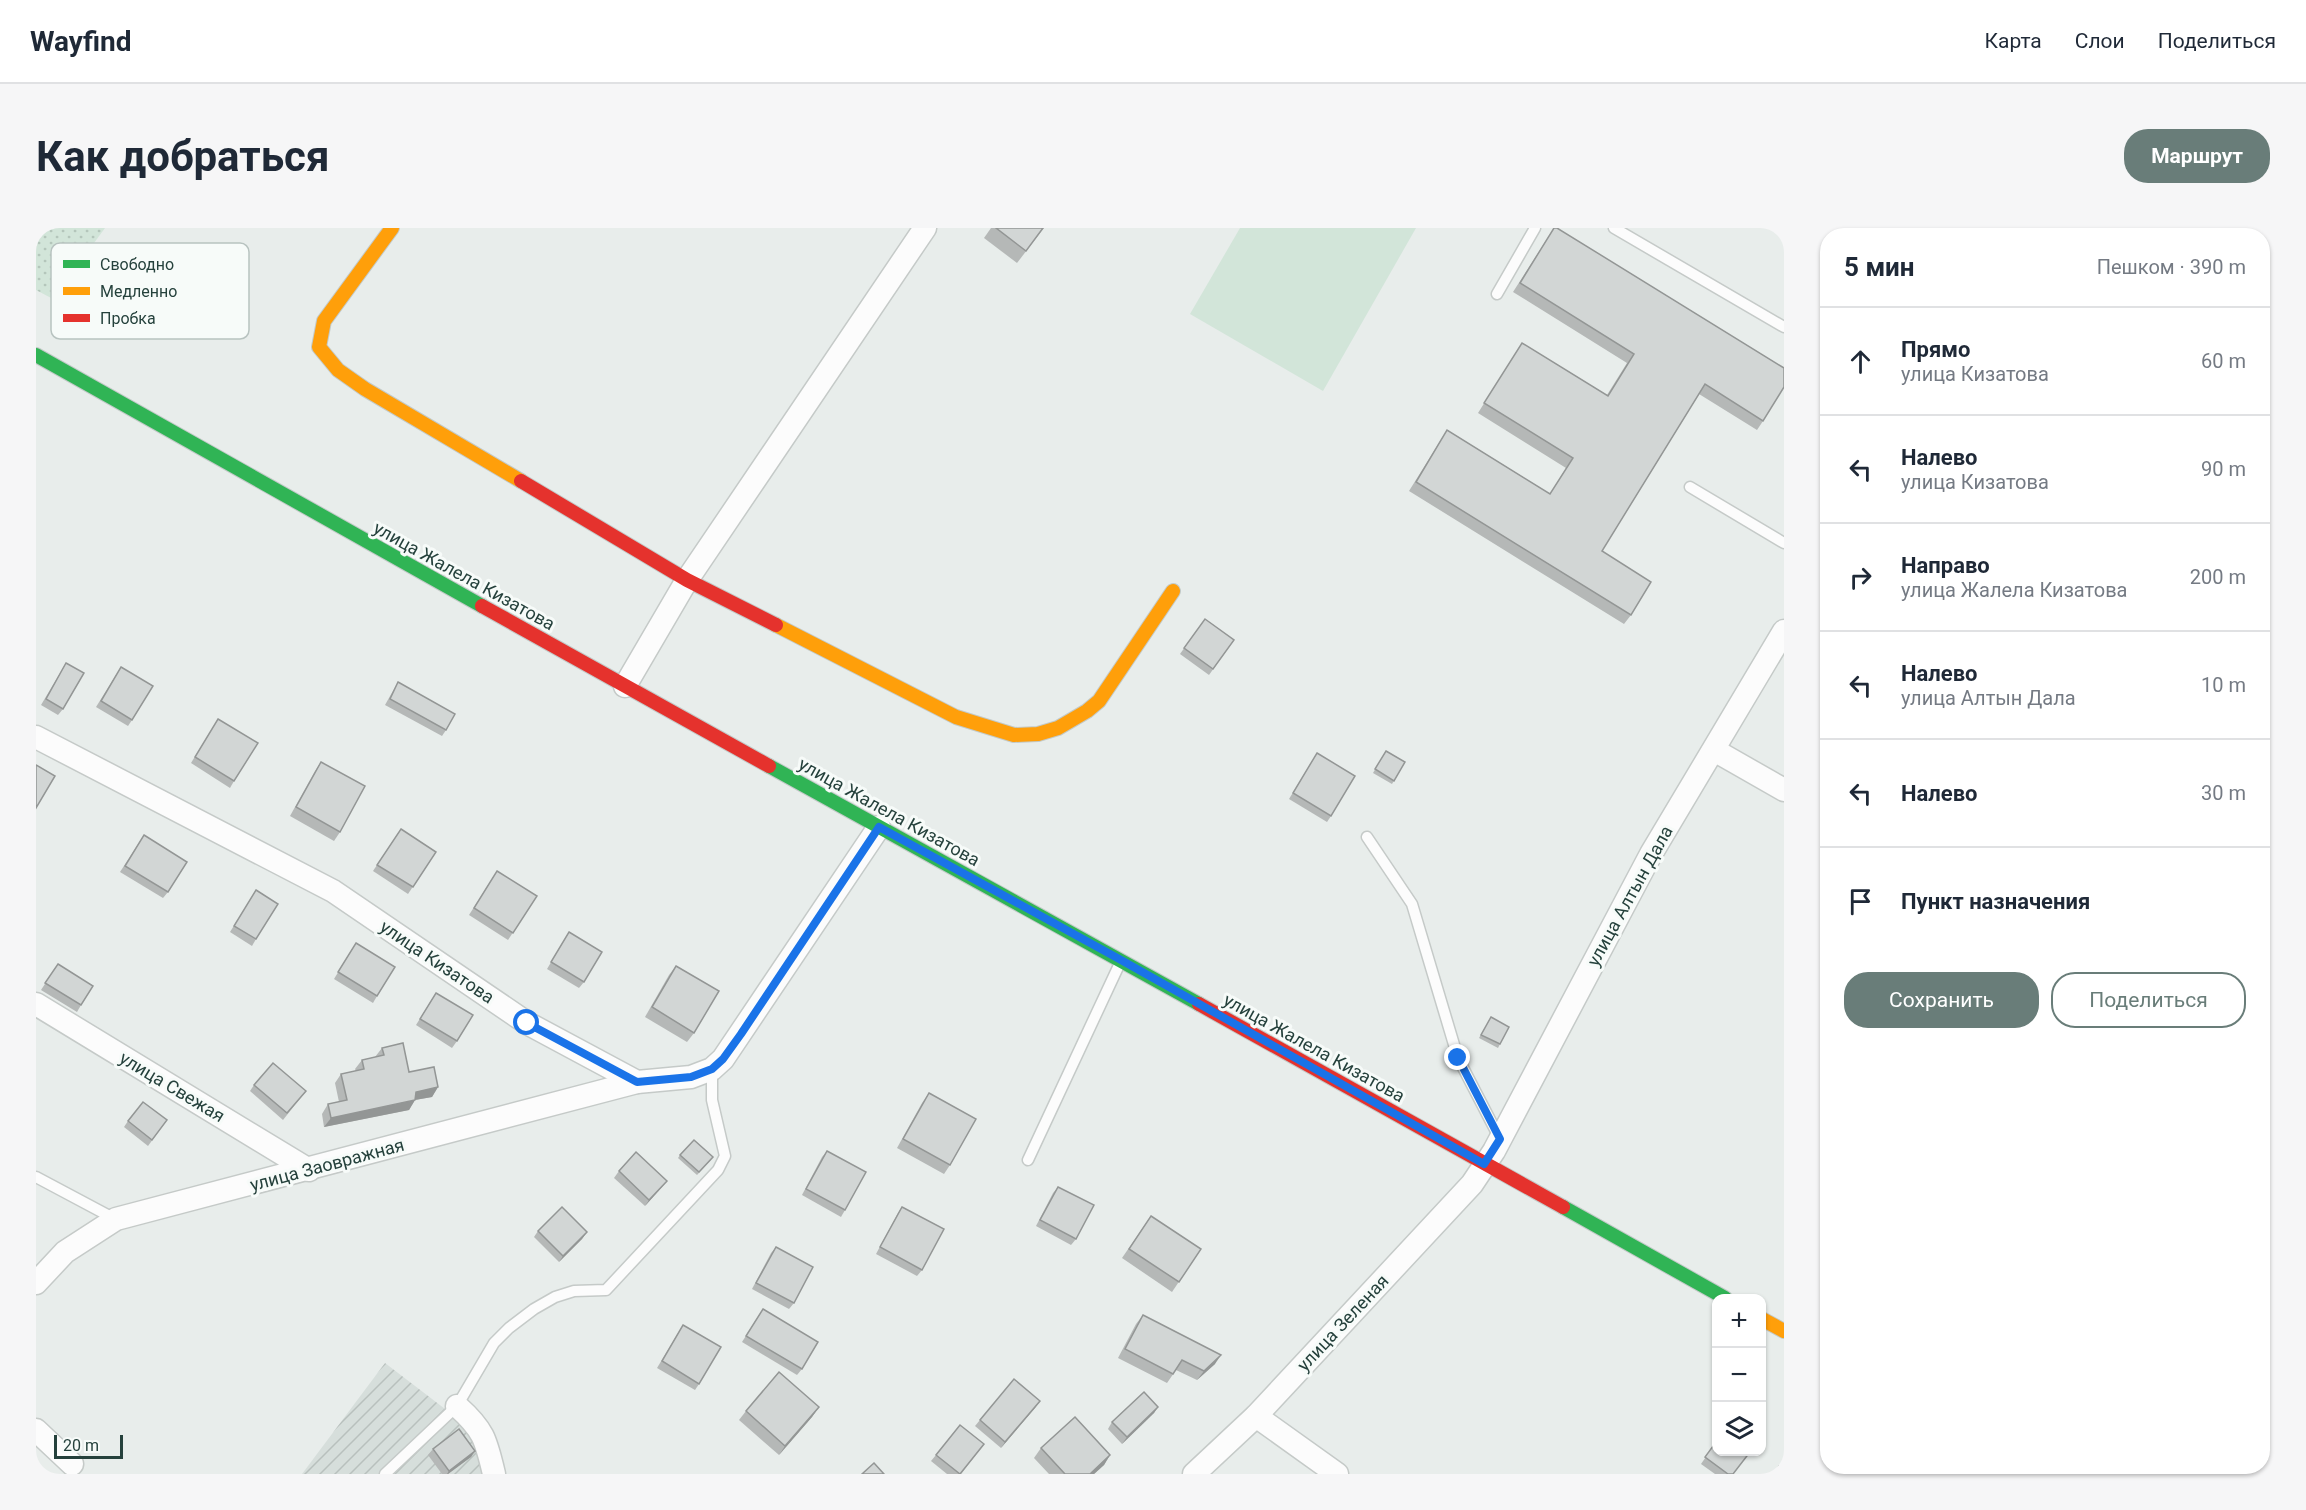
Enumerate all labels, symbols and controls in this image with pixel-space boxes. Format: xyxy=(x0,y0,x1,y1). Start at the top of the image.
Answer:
text: Wayfind xyxy=(30,25,131,58)
text: Карта xyxy=(1985,29,2042,53)
text: Слои xyxy=(2075,29,2125,53)
text: Поделиться xyxy=(2158,29,2276,53)
button: Маршрут xyxy=(2124,129,2270,183)
text: Как добраться xyxy=(36,132,330,181)
legend xyxy=(51,243,249,339)
text: 5 мин xyxy=(1844,252,1915,282)
text: Свободно xyxy=(100,255,174,274)
text: Пешком · 390 m xyxy=(2097,255,2246,279)
text: Медленно xyxy=(100,282,177,301)
text: Пробка xyxy=(100,309,156,328)
text: Прямо xyxy=(1901,337,1970,362)
icon: ahead xyxy=(1844,345,1877,378)
text: 60 m xyxy=(2201,349,2246,373)
text: улица Кизатова xyxy=(1901,362,2049,386)
text: Налево xyxy=(1901,445,1978,470)
icon: left xyxy=(1844,453,1877,486)
text: 90 m xyxy=(2201,457,2246,481)
text: улица Кизатова xyxy=(1901,470,2049,494)
street label: улица Жалела Кизатова xyxy=(370,517,558,634)
text: Направо xyxy=(1901,553,1990,578)
icon: right xyxy=(1844,561,1877,594)
text: 200 m xyxy=(2190,565,2246,589)
text: улица Жалела Кизатова xyxy=(1901,578,2127,602)
text: Налево xyxy=(1901,661,1978,686)
icon: left xyxy=(1844,669,1877,702)
text: 10 m xyxy=(2201,673,2246,697)
text: улица Алтын Дала xyxy=(1901,686,2076,710)
street label: улица Жалела Кизатова xyxy=(795,753,983,870)
icon: left xyxy=(1844,777,1877,810)
text: Налево xyxy=(1901,781,1978,806)
text: 30 m xyxy=(2201,781,2246,805)
street label: улица Алтын Дала xyxy=(1582,822,1677,970)
icon: arrive xyxy=(1844,885,1877,918)
text: Пункт назначения xyxy=(1901,889,2090,914)
street label: улица Кизатова xyxy=(376,916,498,1007)
button: Сохранить xyxy=(1844,972,2039,1028)
button: Поделиться xyxy=(2051,972,2246,1028)
street label: улица Жалела Кизатова xyxy=(1220,989,1408,1106)
route start xyxy=(513,1009,539,1035)
route end xyxy=(1444,1044,1470,1070)
street label: улица Свежая xyxy=(116,1047,229,1126)
street label: улица Заовражная xyxy=(248,1134,406,1195)
street label: улица Зеленая xyxy=(1293,1270,1393,1375)
map controls xyxy=(1712,1294,1766,1456)
button: + xyxy=(1712,1294,1766,1348)
button: − xyxy=(1712,1348,1766,1402)
button: layers xyxy=(1712,1402,1766,1456)
scale bar xyxy=(54,1432,123,1460)
text: 20 m xyxy=(63,1436,99,1455)

